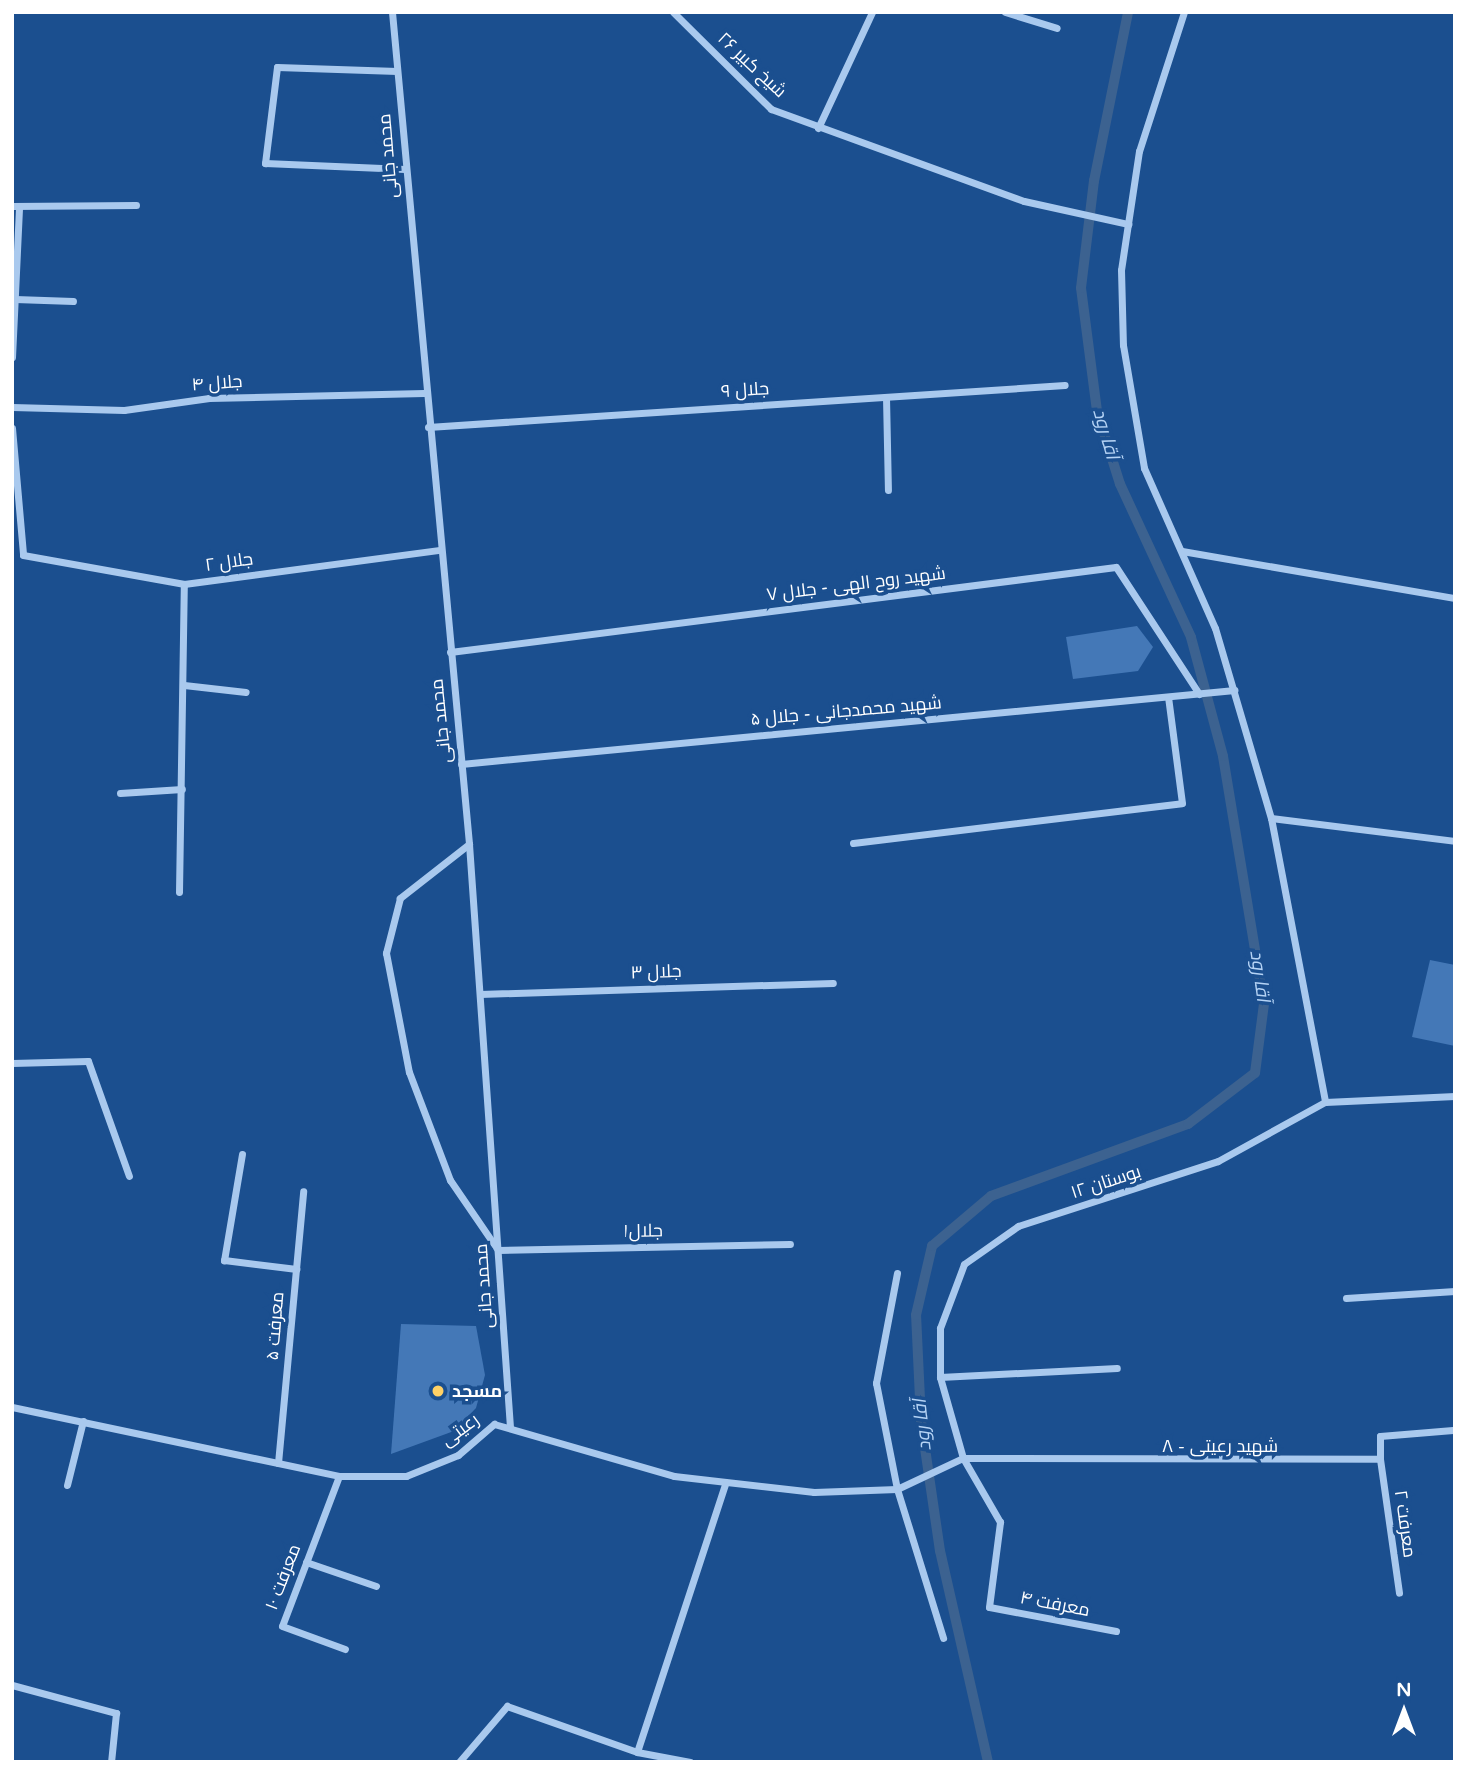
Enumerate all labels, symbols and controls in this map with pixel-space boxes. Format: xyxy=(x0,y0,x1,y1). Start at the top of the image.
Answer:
street label: شیخ کبیر ۲۶ xyxy=(713,28,791,102)
street label: محمد جانی xyxy=(374,113,402,199)
street label: جلال ۴ xyxy=(191,370,243,396)
street label: جلال ۹ xyxy=(720,378,770,402)
water label: آقا رود xyxy=(1087,406,1123,462)
street label: جلال ۲ xyxy=(204,548,254,576)
street label: شهید روح الهی - جلال ۷ xyxy=(765,562,947,606)
street label: محمد جانی xyxy=(426,678,456,764)
street label: شهید محمدجانی - جلال ۵ xyxy=(750,692,942,730)
water label: آقا رود xyxy=(1244,949,1274,1003)
street label: جلال ۳ xyxy=(630,960,682,984)
street label: بوستان ۱۲ xyxy=(1068,1161,1144,1203)
street label: جلال۱ xyxy=(623,1220,663,1242)
street label: محمد جانی xyxy=(470,1243,498,1329)
street label: معرفت ۵ xyxy=(261,1291,289,1361)
place label: مسجد xyxy=(452,1380,502,1402)
marker: مسجد xyxy=(430,1383,446,1399)
water label: آقا رود xyxy=(909,1398,937,1452)
street label: رعیتی xyxy=(437,1409,483,1451)
street label: شهید رعیتی - ۸ xyxy=(1162,1435,1278,1457)
street label: معرفت ۲ xyxy=(1390,1489,1420,1559)
street label: معرفت ۱۰ xyxy=(261,1541,305,1613)
street label: معرفت ۴ xyxy=(1018,1587,1092,1621)
north arrow xyxy=(1369,1676,1439,1746)
text: N xyxy=(1396,1679,1412,1701)

